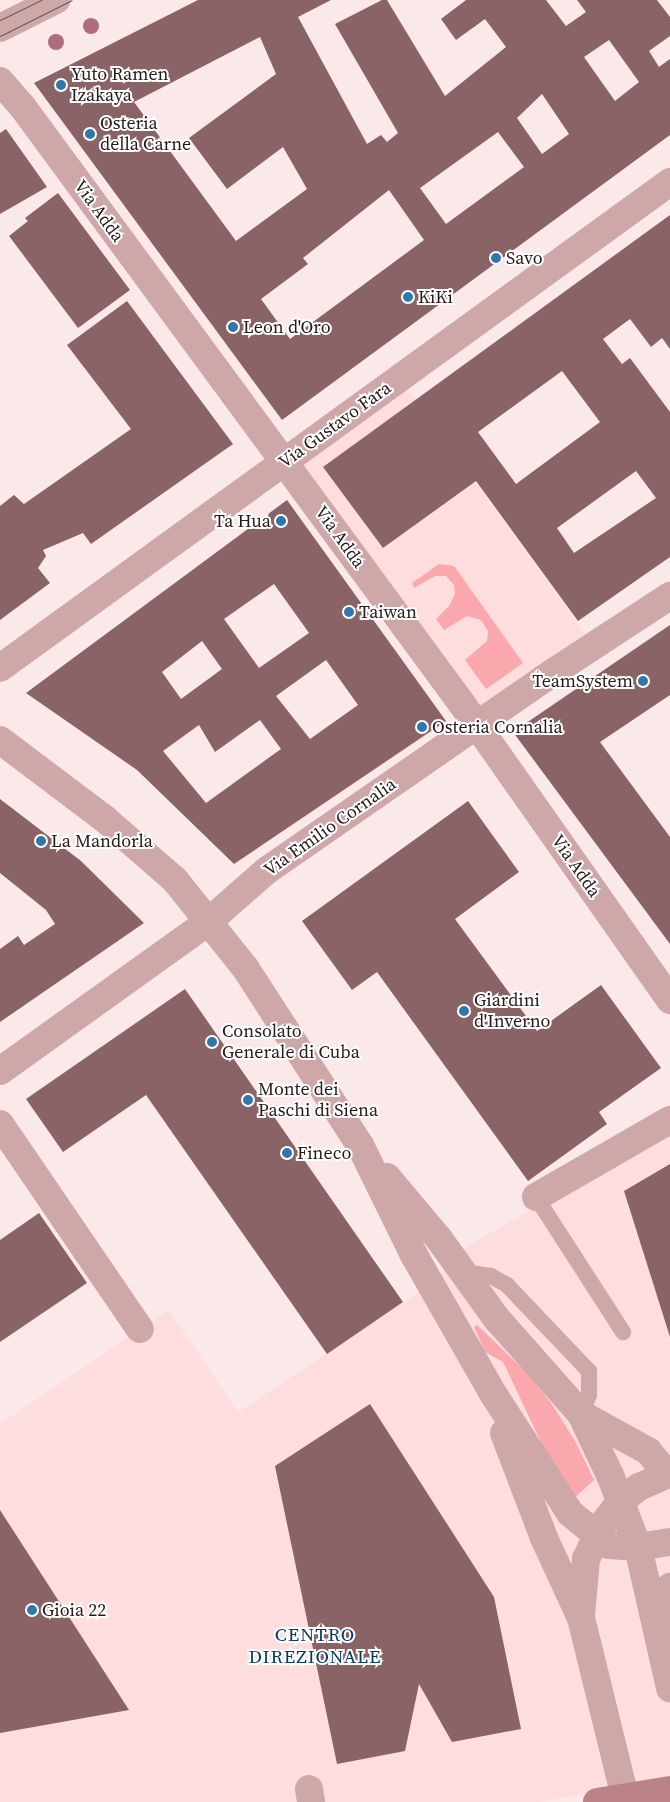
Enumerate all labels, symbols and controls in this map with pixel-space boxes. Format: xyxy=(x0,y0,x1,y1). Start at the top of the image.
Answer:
place label: Yuto Ramen Izakaya xyxy=(71,64,168,106)
marker: Yuto Ramen Izakaya xyxy=(55,79,67,91)
place label: Osteria della Carne xyxy=(100,113,191,156)
marker: Osteria della Carne xyxy=(84,128,96,140)
street label: Via Adda xyxy=(69,176,129,246)
place label: Savo xyxy=(506,247,543,269)
marker: Savo xyxy=(490,252,502,264)
place label: KiKi xyxy=(418,286,453,308)
marker: KiKi xyxy=(402,291,414,303)
place label: Leon d'Oro xyxy=(243,316,331,338)
marker: Leon d'Oro xyxy=(227,321,239,333)
street label: Via Gustavo Fara xyxy=(275,377,395,473)
street label: Via Adda xyxy=(310,502,370,572)
place label: Ta Hua xyxy=(214,510,271,532)
marker: Ta Hua xyxy=(275,515,287,527)
place label: Taiwan xyxy=(359,601,417,623)
marker: Taiwan xyxy=(343,606,355,618)
place label: TeamSystem xyxy=(532,670,633,692)
marker: TeamSystem xyxy=(637,675,649,687)
place label: Osteria Cornalia xyxy=(432,716,563,738)
marker: Osteria Cornalia xyxy=(416,721,428,733)
street label: Via Emilio Cornalia xyxy=(260,773,400,881)
place label: La Mandorla xyxy=(51,830,153,852)
street label: Via Adda xyxy=(547,831,605,901)
marker: La Mandorla xyxy=(35,835,47,847)
place label: Giardini d'Inverno xyxy=(474,990,550,1032)
marker: Giardini d'Inverno xyxy=(458,1005,470,1017)
place label: Consolato Generale di Cuba xyxy=(222,1021,360,1064)
marker: Consolato Generale di Cuba xyxy=(206,1036,218,1048)
place label: Monte dei Paschi di Siena xyxy=(258,1079,378,1122)
marker: Monte dei Paschi di Siena xyxy=(242,1094,254,1106)
place label: Fineco xyxy=(297,1142,351,1164)
marker: Fineco xyxy=(281,1147,293,1159)
place label: Gioia 22 xyxy=(42,1599,106,1621)
marker: Gioia 22 xyxy=(26,1604,38,1616)
district label: CENTRO DIREZIONALE xyxy=(247,1624,383,1668)

